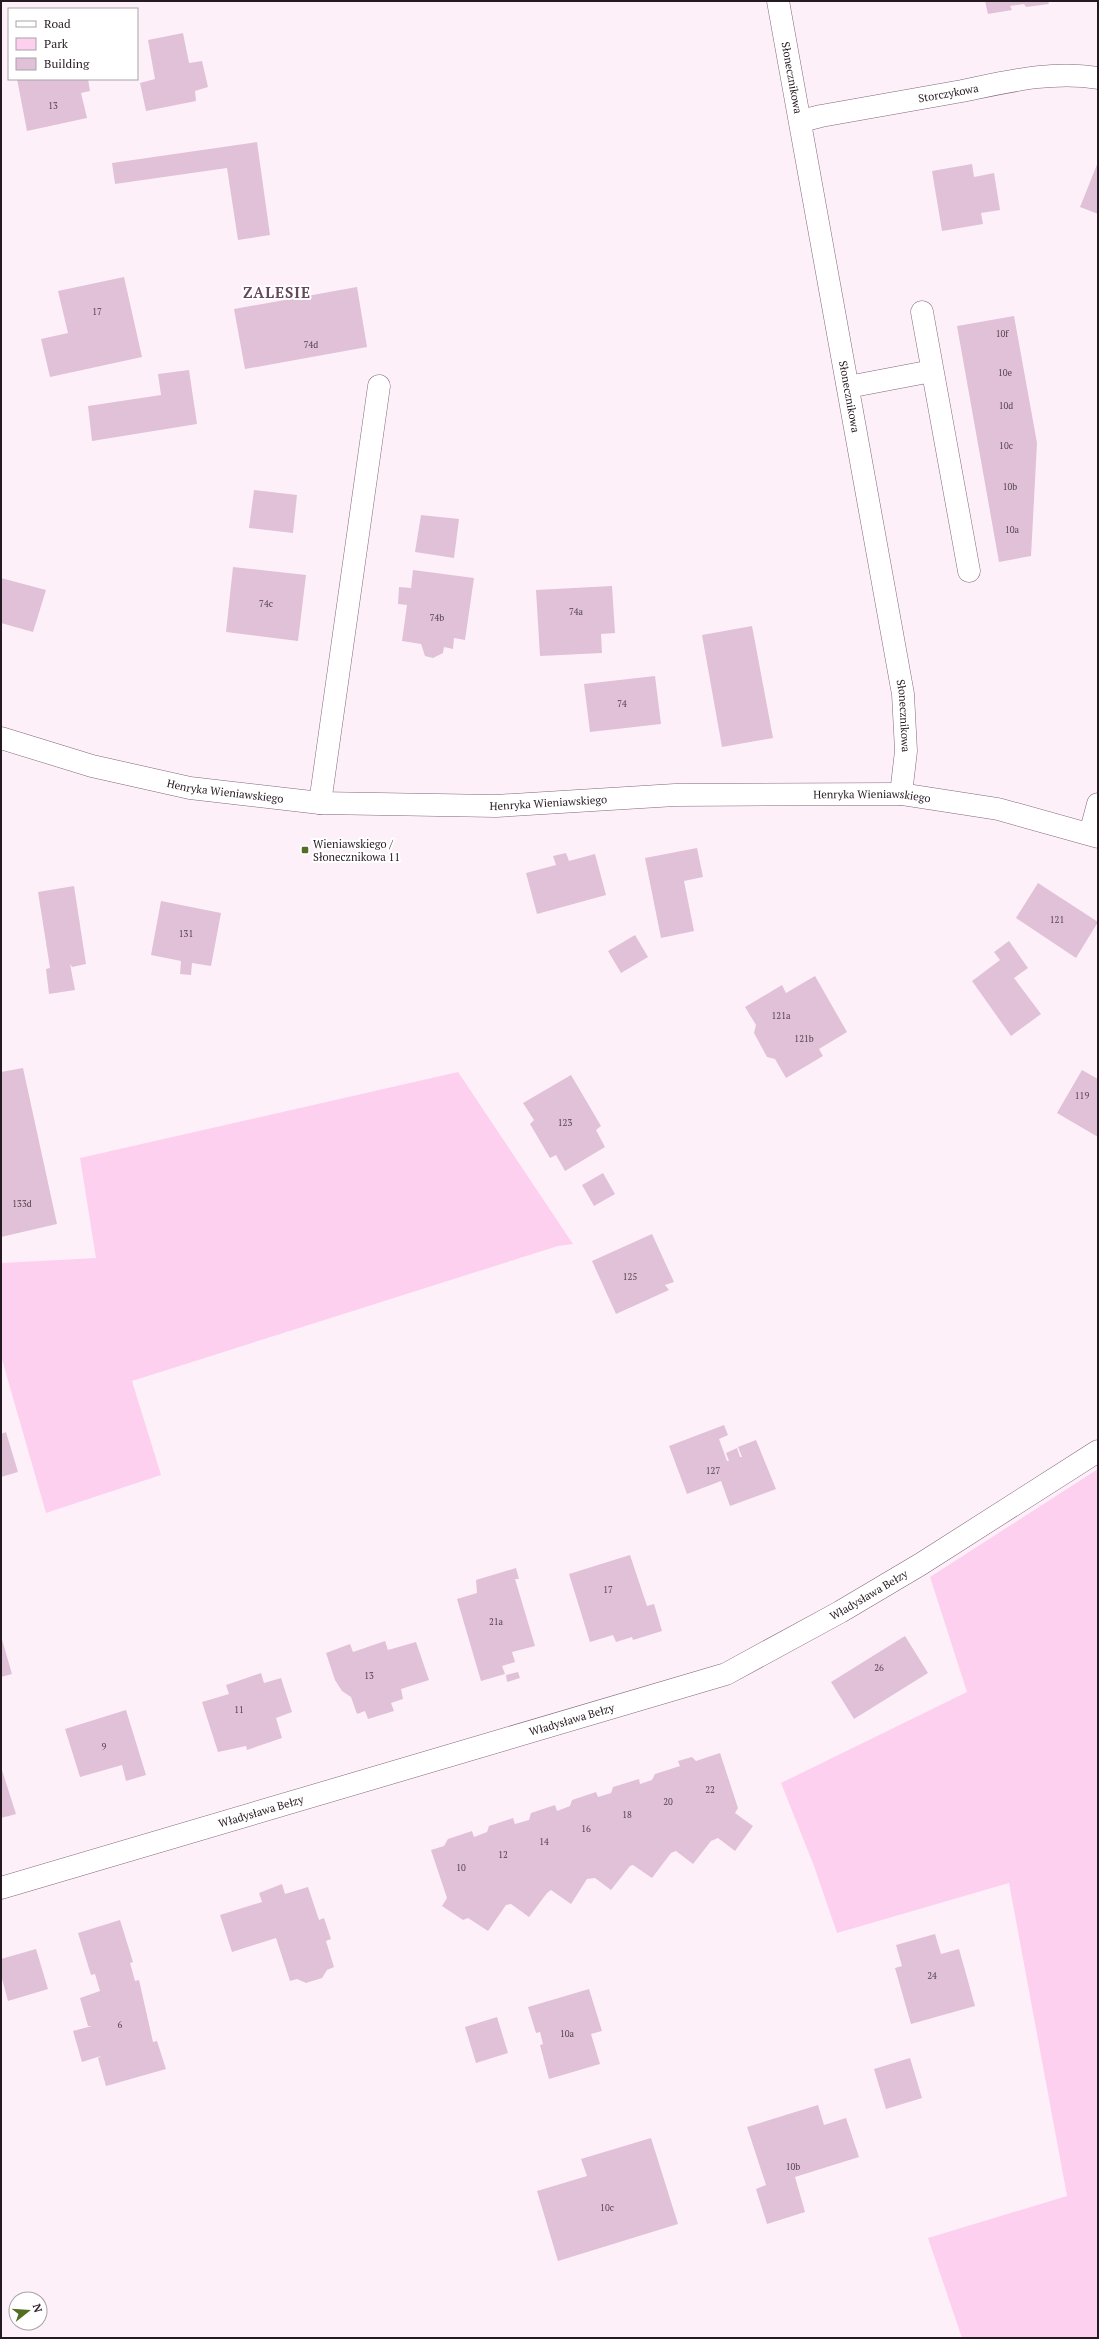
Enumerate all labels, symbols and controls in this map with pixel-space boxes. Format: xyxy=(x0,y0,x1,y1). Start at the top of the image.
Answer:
legend xyxy=(8,8,138,80)
text: Road xyxy=(44,16,71,31)
text: Park xyxy=(44,36,69,51)
street label: Słonecznikowa xyxy=(778,41,805,115)
text: Building xyxy=(44,56,90,71)
street label: Storczykowa xyxy=(917,81,980,106)
house number: 13 xyxy=(48,100,58,112)
district label: ZALESIE xyxy=(243,282,311,302)
house number: 17 xyxy=(92,306,102,318)
house number: 10f xyxy=(996,328,1009,340)
house number: 74d xyxy=(304,339,318,351)
street label: Słonecznikowa xyxy=(836,359,863,434)
house number: 10e xyxy=(998,367,1013,379)
house number: 10d xyxy=(999,400,1013,412)
house number: 10c xyxy=(999,440,1013,452)
house number: 10b xyxy=(1003,481,1017,493)
house number: 10a xyxy=(1005,524,1020,536)
house number: 74c xyxy=(259,598,273,610)
house number: 74a xyxy=(569,606,584,618)
house number: 74b xyxy=(430,612,444,624)
street label: Słonecznikowa xyxy=(894,678,913,753)
house number: 74 xyxy=(617,698,627,710)
street label: Henryka Wieniawskiego xyxy=(165,776,284,806)
street label: Henryka Wieniawskiego xyxy=(813,787,932,806)
street label: Henryka Wieniawskiego xyxy=(489,792,608,813)
place label: Wieniawskiego / Słonecznikowa 11 xyxy=(313,837,400,864)
marker: Wieniawskiego / Słonecznikowa 11 xyxy=(300,845,310,855)
house number: 121 xyxy=(1050,914,1064,926)
house number: 131 xyxy=(179,928,193,940)
house number: 121a xyxy=(772,1010,791,1022)
house number: 121b xyxy=(794,1033,814,1045)
house number: 119 xyxy=(1075,1090,1089,1102)
house number: 123 xyxy=(558,1117,572,1129)
house number: 133d xyxy=(12,1198,32,1210)
house number: 125 xyxy=(623,1271,637,1283)
house number: 127 xyxy=(706,1465,720,1477)
street label: Władysława Bełzy xyxy=(827,1566,910,1623)
house number: 17 xyxy=(603,1584,613,1596)
house number: 21a xyxy=(489,1616,504,1628)
house number: 26 xyxy=(874,1662,884,1674)
house number: 13 xyxy=(364,1670,374,1682)
street label: Władysława Bełzy xyxy=(527,1700,616,1739)
house number: 11 xyxy=(234,1704,244,1716)
house number: 9 xyxy=(102,1741,107,1753)
house number: 22 xyxy=(705,1784,715,1796)
street label: Władysława Bełzy xyxy=(217,1792,306,1830)
house number: 20 xyxy=(663,1796,673,1808)
house number: 18 xyxy=(622,1809,632,1821)
house number: 16 xyxy=(581,1823,591,1835)
house number: 14 xyxy=(539,1836,549,1848)
house number: 12 xyxy=(498,1849,508,1861)
house number: 10 xyxy=(456,1862,466,1874)
house number: 24 xyxy=(927,1970,937,1982)
house number: 6 xyxy=(118,2019,123,2031)
house number: 10a xyxy=(560,2028,575,2040)
house number: 10b xyxy=(786,2161,800,2173)
house number: 10c xyxy=(600,2202,614,2214)
north arrow xyxy=(8,2291,48,2331)
text: N xyxy=(30,2302,46,2315)

